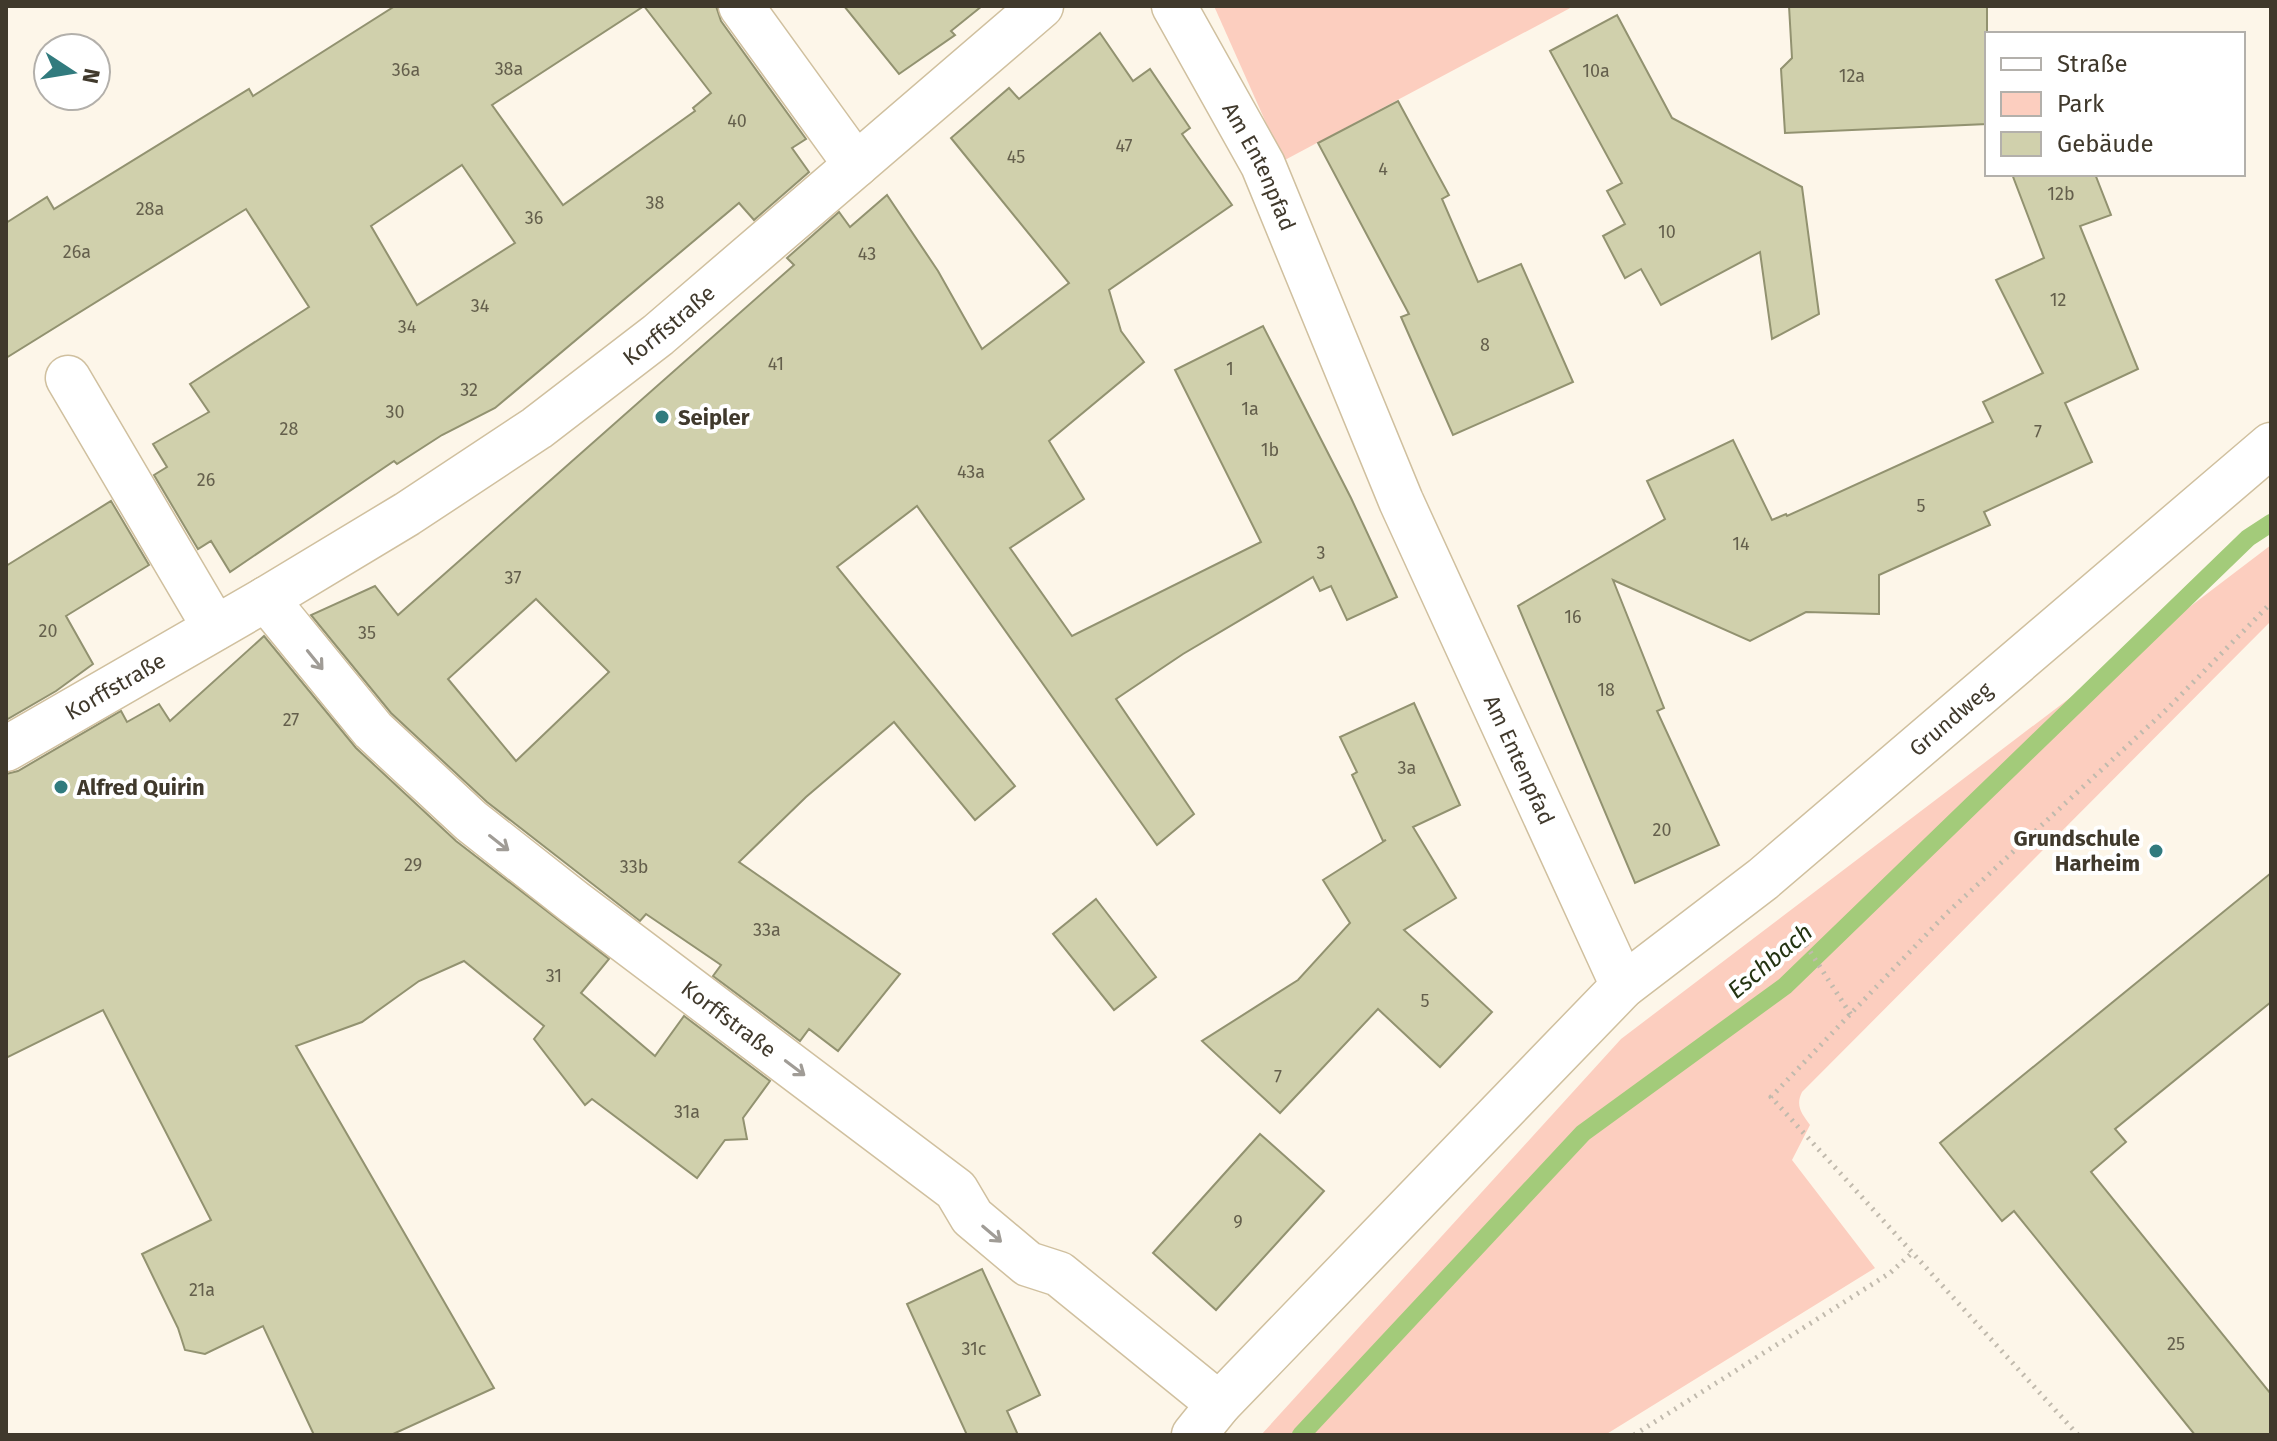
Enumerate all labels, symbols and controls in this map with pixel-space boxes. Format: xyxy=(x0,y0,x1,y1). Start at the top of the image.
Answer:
north arrow xyxy=(32,32,112,112)
legend xyxy=(1985,32,2245,176)
text: Straße xyxy=(2057,50,2128,78)
house number: 38a xyxy=(495,58,523,80)
house number: 36a xyxy=(392,59,420,81)
house number: 10a xyxy=(1582,60,1610,82)
house number: 12a xyxy=(1839,65,1865,87)
text: N xyxy=(76,66,106,86)
text: Park xyxy=(2057,90,2105,118)
street label: Am Entenpfad xyxy=(1217,97,1302,234)
house number: 40 xyxy=(727,110,747,132)
text: Gebäude xyxy=(2057,130,2154,158)
house number: 47 xyxy=(1115,135,1133,157)
house number: 45 xyxy=(1007,146,1025,168)
house number: 4 xyxy=(1378,158,1388,180)
house number: 12b xyxy=(2047,183,2075,205)
house number: 38 xyxy=(646,192,665,214)
house number: 28a xyxy=(136,198,164,220)
house number: 36 xyxy=(525,207,543,229)
house number: 10 xyxy=(1658,221,1676,243)
house number: 26a xyxy=(63,241,91,263)
house number: 43 xyxy=(858,243,876,265)
street label: Korffstraße xyxy=(617,279,720,371)
house number: 12 xyxy=(2050,289,2066,311)
house number: 34 xyxy=(471,295,490,317)
house number: 34 xyxy=(398,316,417,338)
house number: 8 xyxy=(1480,334,1490,356)
house number: 41 xyxy=(768,353,784,375)
house number: 1 xyxy=(1226,358,1234,380)
house number: 32 xyxy=(460,379,478,401)
house number: 1a xyxy=(1241,398,1259,420)
house number: 30 xyxy=(385,401,405,423)
place label: Seipler xyxy=(678,404,750,431)
marker: Seipler xyxy=(653,408,671,426)
house number: 28 xyxy=(280,418,298,440)
house number: 7 xyxy=(2034,421,2042,443)
house number: 1b xyxy=(1261,439,1279,461)
house number: 43a xyxy=(957,461,985,483)
house number: 26 xyxy=(197,469,215,491)
house number: 5 xyxy=(1916,495,1926,517)
house number: 14 xyxy=(1732,533,1750,555)
house number: 3 xyxy=(1317,542,1325,564)
house number: 37 xyxy=(505,567,521,589)
house number: 16 xyxy=(1564,606,1582,628)
house number: 20 xyxy=(39,620,57,642)
house number: 35 xyxy=(358,622,376,644)
street label: Korffstraße xyxy=(60,646,170,726)
one-way arrow xyxy=(306,649,324,670)
street label: Grundweg xyxy=(1904,676,1998,762)
house number: 18 xyxy=(1597,679,1615,701)
street label: Am Entenpfad xyxy=(1478,691,1561,829)
house number: 27 xyxy=(283,709,299,731)
house number: 3a xyxy=(1398,757,1416,779)
place label: Alfred Quirin xyxy=(76,774,205,801)
marker: Alfred Quirin xyxy=(52,778,70,796)
house number: 20 xyxy=(1653,819,1671,841)
place label: Grundschule Harheim xyxy=(2013,825,2140,877)
one-way arrow xyxy=(488,834,509,851)
marker: Grundschule Harheim xyxy=(2147,842,2165,860)
house number: 29 xyxy=(404,854,422,876)
house number: 33b xyxy=(620,856,648,878)
water label: Eschbach xyxy=(1722,918,1818,1004)
house number: 33a xyxy=(753,919,781,941)
house number: 31 xyxy=(546,965,562,987)
street label: Korffstraße xyxy=(676,974,782,1063)
house number: 5 xyxy=(1420,990,1430,1012)
one-way arrow xyxy=(783,1060,805,1076)
house number: 7 xyxy=(1274,1066,1282,1088)
house number: 31a xyxy=(674,1101,700,1123)
house number: 9 xyxy=(1233,1211,1243,1233)
one-way arrow xyxy=(981,1225,1002,1243)
house number: 21a xyxy=(189,1279,215,1301)
house number: 25 xyxy=(2167,1333,2185,1355)
house number: 31c xyxy=(962,1338,987,1360)

